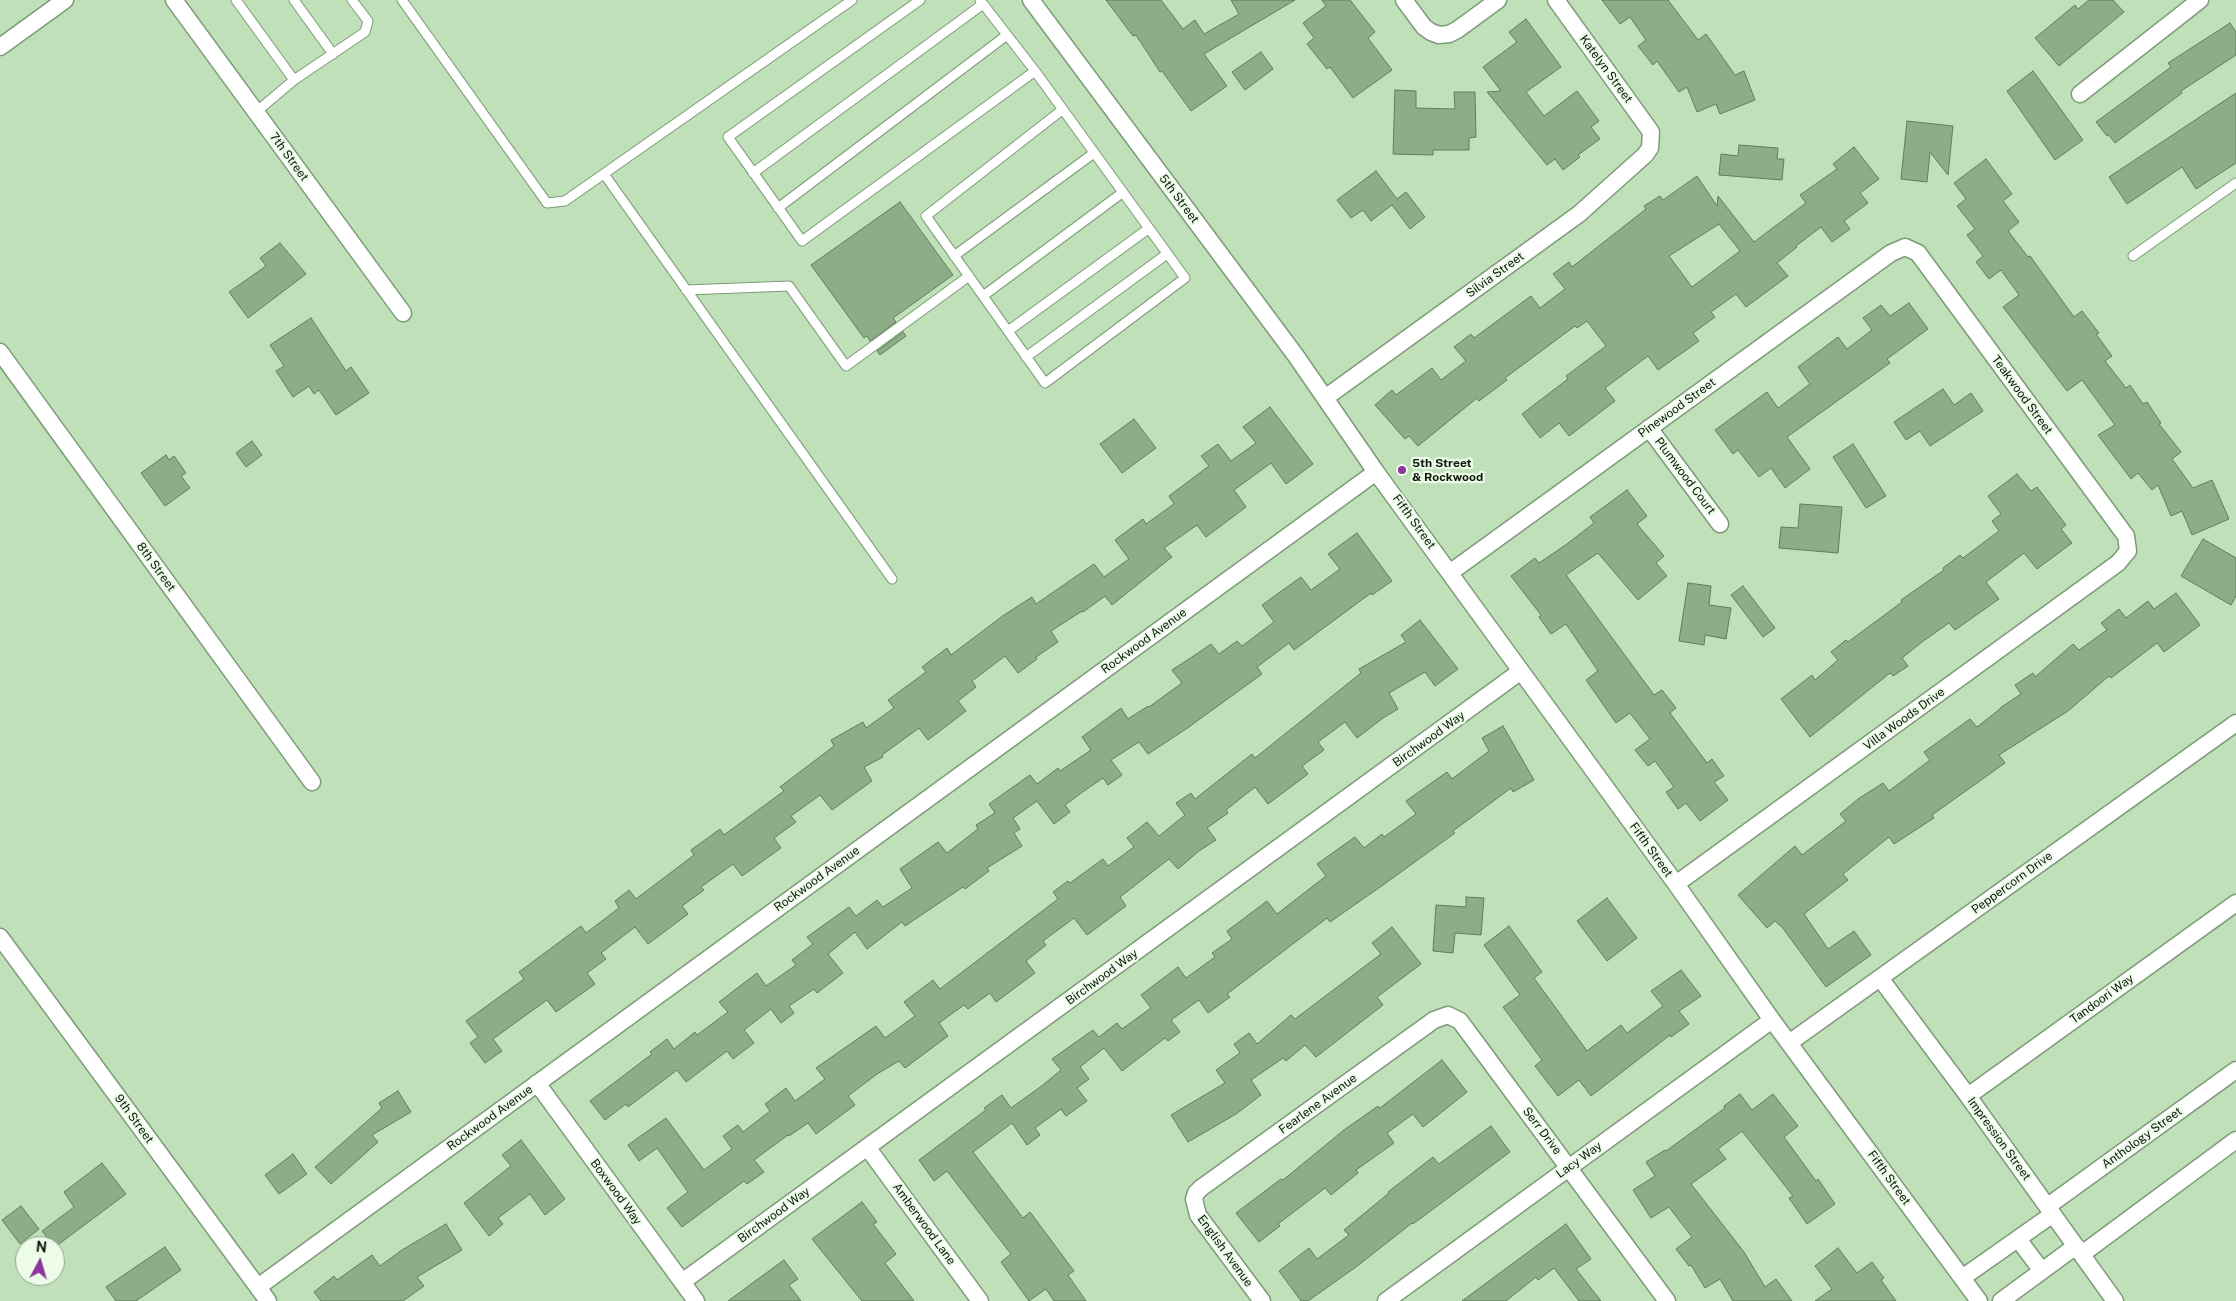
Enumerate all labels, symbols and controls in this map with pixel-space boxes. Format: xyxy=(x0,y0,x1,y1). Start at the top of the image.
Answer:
street label: Katelyn Street xyxy=(1577,32,1635,106)
street label: 7th Street xyxy=(266,130,312,184)
street label: 5th Street xyxy=(1156,172,1202,226)
street label: Silvia Street xyxy=(1463,249,1527,301)
street label: Teakwood Street xyxy=(1988,353,2056,437)
street label: Pinewood Street xyxy=(1635,375,1719,441)
street label: Plumwood Court xyxy=(1651,435,1719,517)
place label: 5th Street & Rockwood xyxy=(1412,456,1483,484)
marker: 5th Street & Rockwood xyxy=(1396,464,1408,476)
street label: Fifth Street xyxy=(1389,492,1439,552)
street label: 8th Street xyxy=(133,540,179,594)
street label: Rockwood Avenue xyxy=(1098,605,1190,677)
street label: Villa Woods Drive xyxy=(1861,685,1947,753)
street label: Birchwood Way xyxy=(1390,708,1468,770)
street label: Fifth Street xyxy=(1626,820,1676,880)
street label: Rockwood Avenue xyxy=(771,843,863,915)
street label: Peppercorn Drive xyxy=(1969,849,2055,917)
street label: Birchwood Way xyxy=(1063,946,1141,1008)
street label: Tandoori Way xyxy=(2067,971,2137,1027)
street label: Fearlene Avenue xyxy=(1276,1071,1360,1137)
street label: Rockwood Avenue xyxy=(444,1082,536,1154)
street label: 9th Street xyxy=(111,1092,157,1146)
street label: Impression Street xyxy=(1964,1095,2034,1183)
street label: Serr Drive xyxy=(1519,1104,1565,1158)
street label: Anthology Street xyxy=(2099,1104,2185,1172)
street label: Lacy Way xyxy=(1553,1139,1605,1181)
street label: Fifth Street xyxy=(1864,1148,1914,1208)
street label: Boxwood Way xyxy=(587,1156,645,1228)
street label: Amberwood Lane xyxy=(889,1180,959,1268)
street label: Birchwood Way xyxy=(735,1184,813,1246)
street label: English Avenue xyxy=(1194,1212,1256,1290)
north arrow xyxy=(15,1236,65,1286)
text: N xyxy=(35,1239,48,1256)

